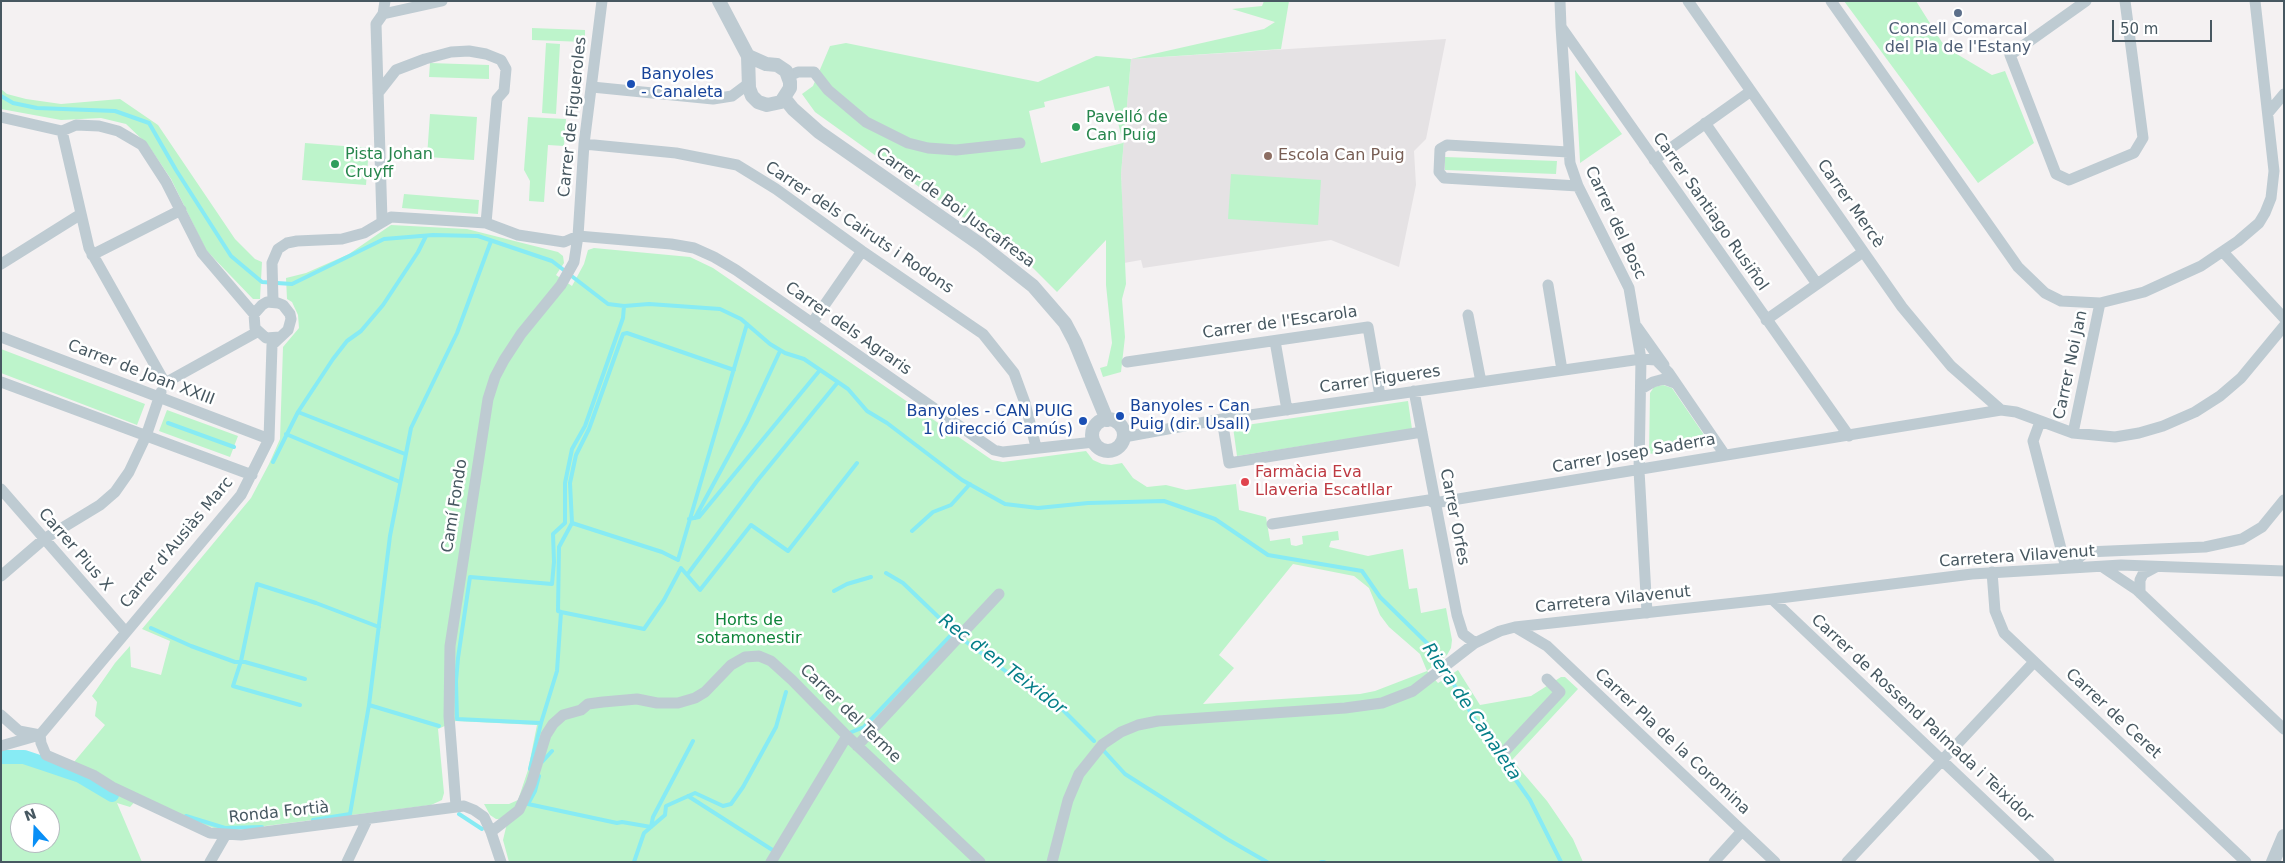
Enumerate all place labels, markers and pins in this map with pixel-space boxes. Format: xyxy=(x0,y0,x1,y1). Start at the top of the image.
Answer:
marker: Consell Comarcal del Pla de l'Estany xyxy=(1952,7,1964,19)
place label: Consell Comarcal del Pla de l'Estany xyxy=(1885,20,2031,58)
place label: Banyoles - Canaleta xyxy=(641,65,723,103)
marker: Banyoles - Canaleta xyxy=(625,78,637,90)
place label: Pavelló de Can Puig xyxy=(1086,108,1168,146)
marker: Pavelló de Can Puig xyxy=(1070,121,1082,133)
place label: Pista Johan Cruyff xyxy=(345,145,433,183)
place label: Escola Can Puig xyxy=(1278,146,1405,166)
marker: Escola Can Puig xyxy=(1262,150,1274,162)
marker: Pista Johan Cruyff xyxy=(329,158,341,170)
place label: Banyoles - Can Puig (dir. Usall) xyxy=(1130,397,1250,435)
place label: Banyoles - CAN PUIG 1 (direcció Camús) xyxy=(907,402,1073,440)
marker: Banyoles - Can Puig (dir. Usall) xyxy=(1114,410,1126,422)
marker: Banyoles - CAN PUIG 1 (direcció Camús) xyxy=(1077,415,1089,427)
place label: Farmàcia Eva Llaveria Escatllar xyxy=(1255,463,1392,501)
marker: Farmàcia Eva Llaveria Escatllar xyxy=(1239,476,1251,488)

